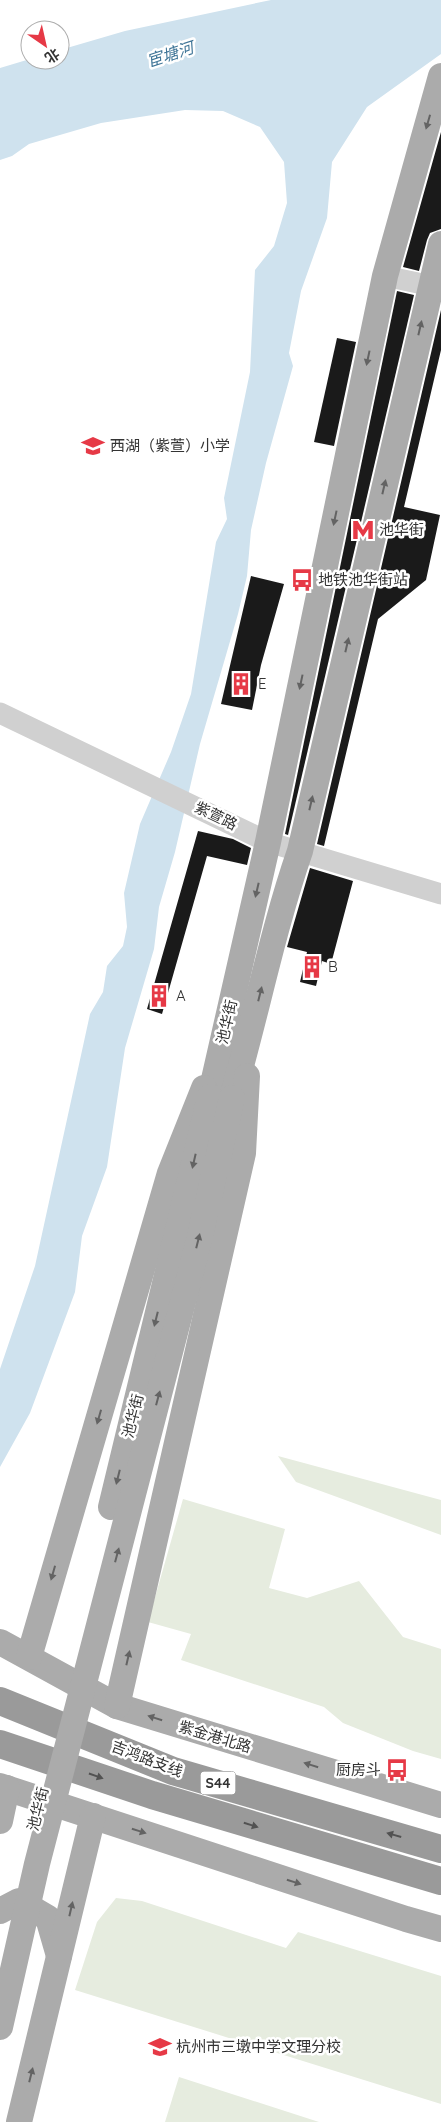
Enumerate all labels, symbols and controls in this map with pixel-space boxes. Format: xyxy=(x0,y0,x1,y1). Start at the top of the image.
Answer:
north arrow xyxy=(20,20,70,70)
water label: 宦塘河 xyxy=(144,36,199,71)
text: 北 xyxy=(41,44,63,67)
one-way arrow xyxy=(423,115,431,130)
one-way arrow xyxy=(416,321,424,336)
one-way arrow xyxy=(364,351,372,366)
school or university icon: 西湖（紫萱）小学 xyxy=(80,433,106,459)
place label: 西湖（紫萱）小学 xyxy=(110,436,230,455)
one-way arrow xyxy=(380,479,388,494)
one-way arrow xyxy=(331,510,339,525)
metro station icon: 池华街 xyxy=(350,517,376,543)
place label: 池华街 xyxy=(379,520,424,539)
bus stop icon: 地铁池华街站 xyxy=(289,567,315,593)
place label: 地铁池华街站 xyxy=(318,570,408,589)
one-way arrow xyxy=(343,638,351,653)
building icon: E xyxy=(228,671,254,697)
place label: E xyxy=(258,674,267,693)
one-way arrow xyxy=(297,675,305,690)
one-way arrow xyxy=(307,796,315,811)
street label: 紫萱路 xyxy=(192,797,241,834)
one-way arrow xyxy=(253,882,261,898)
building icon: B xyxy=(299,954,325,980)
place label: B xyxy=(328,957,338,976)
building icon: A xyxy=(146,983,172,1009)
place label: A xyxy=(176,986,186,1005)
one-way arrow xyxy=(256,986,264,1001)
street label: 池华街 xyxy=(212,998,241,1046)
one-way arrow xyxy=(190,1154,198,1169)
one-way arrow xyxy=(194,1233,202,1248)
one-way arrow xyxy=(152,1312,160,1327)
one-way arrow xyxy=(154,1391,162,1406)
street label: 池华街 xyxy=(118,1392,147,1440)
one-way arrow xyxy=(94,1409,102,1424)
one-way arrow xyxy=(114,1470,122,1485)
one-way arrow xyxy=(113,1548,121,1563)
one-way arrow xyxy=(49,1565,57,1580)
one-way arrow xyxy=(124,1651,132,1666)
one-way arrow xyxy=(147,1714,162,1722)
street label: 紫金港北路 xyxy=(176,1716,254,1757)
street label: 吉鸿路支线 xyxy=(109,1736,186,1781)
bus stop icon: 厨房斗 xyxy=(384,1757,410,1783)
place label: 厨房斗 xyxy=(336,1760,381,1779)
one-way arrow xyxy=(303,1761,318,1769)
one-way arrow xyxy=(89,1772,104,1780)
road number: S44 xyxy=(200,1772,236,1795)
street label: 池华街 xyxy=(23,1785,52,1833)
one-way arrow xyxy=(244,1821,259,1829)
one-way arrow xyxy=(132,1828,147,1835)
one-way arrow xyxy=(387,1831,402,1839)
one-way arrow xyxy=(286,1879,301,1886)
one-way arrow xyxy=(67,1901,75,1916)
school or university icon: 杭州市三墩中学文理分校 xyxy=(147,2034,173,2060)
place label: 杭州市三墩中学文理分校 xyxy=(176,2037,341,2056)
one-way arrow xyxy=(27,2067,35,2082)

